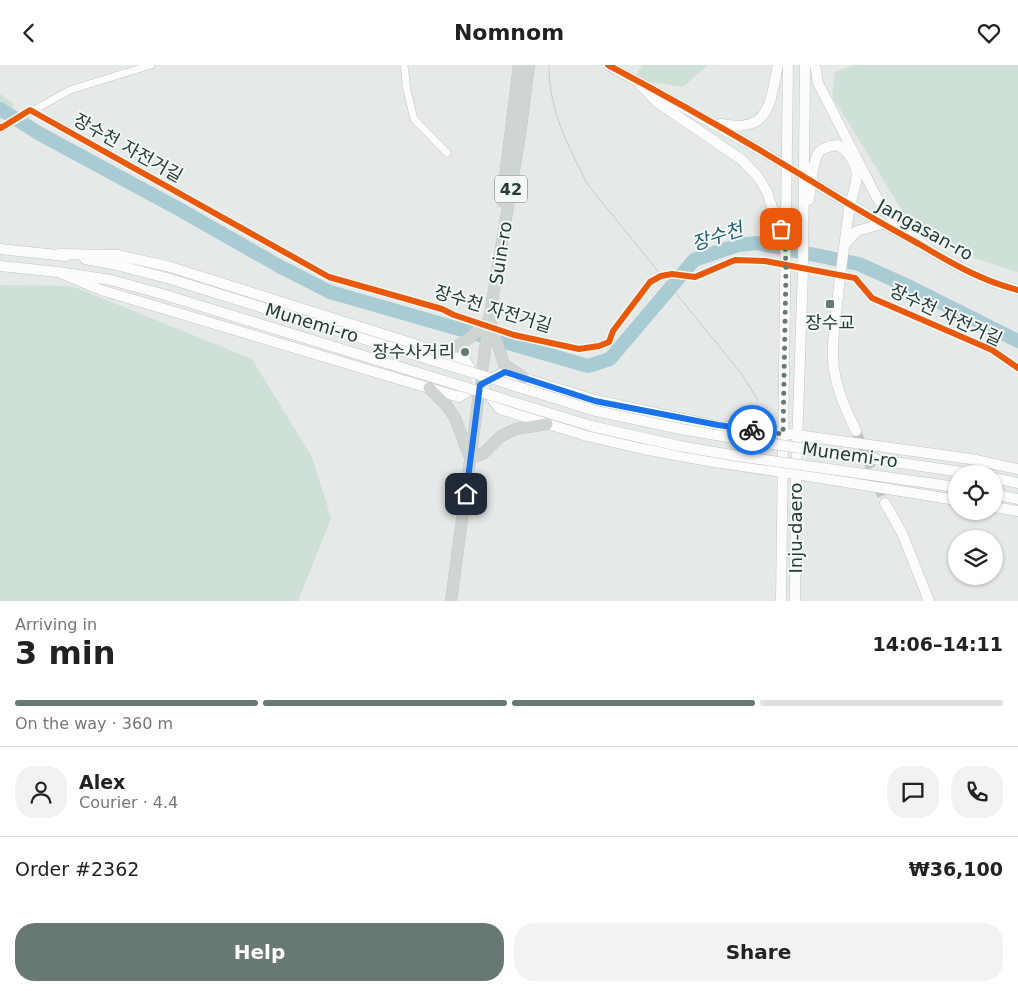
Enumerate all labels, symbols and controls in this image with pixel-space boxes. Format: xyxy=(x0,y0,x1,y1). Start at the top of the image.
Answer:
icon: back xyxy=(15,19,43,47)
icon: heart xyxy=(975,19,1003,47)
text: Nomnom xyxy=(454,20,564,45)
street label: 장수천 자전거길 xyxy=(70,109,187,186)
road number: 42 xyxy=(495,175,527,203)
street label: Jangasan-ro xyxy=(873,194,977,265)
pin xyxy=(760,208,802,250)
icon: bag xyxy=(767,215,795,243)
water label: 장수천 xyxy=(689,217,747,255)
street label: Suin-ro xyxy=(485,220,516,286)
street label: 장수천 자전거길 xyxy=(887,279,1006,350)
street label: 장수천 자전거길 xyxy=(432,281,554,336)
street label: Munemi-ro xyxy=(263,298,361,347)
marker: 장수교 xyxy=(824,298,836,310)
place label: 장수교 xyxy=(805,312,855,333)
place label: 장수사거리 xyxy=(372,341,455,362)
marker: 장수사거리 xyxy=(459,346,471,358)
courier xyxy=(727,405,777,455)
icon: bike xyxy=(738,416,766,444)
street label: Munemi-ro xyxy=(801,437,899,472)
map controls xyxy=(948,465,1003,585)
button: locate xyxy=(948,465,1003,520)
pin xyxy=(445,473,487,515)
icon: home xyxy=(452,480,480,508)
street label: Inju-daero xyxy=(785,482,806,574)
button: layers xyxy=(948,530,1003,585)
text: Arriving in xyxy=(15,615,97,634)
text: 14:06–14:11 xyxy=(873,633,1003,655)
text: 3 min xyxy=(15,634,116,672)
text: On the way · 360 m xyxy=(15,714,173,733)
button: person xyxy=(15,766,67,818)
button: chat xyxy=(887,766,939,818)
button: phone xyxy=(951,766,1003,818)
text: Alex xyxy=(79,771,125,793)
text: Courier · 4.4 xyxy=(79,793,178,812)
text: Order #2362 xyxy=(15,858,139,880)
text: ₩36,100 xyxy=(909,858,1003,880)
button: Help xyxy=(15,923,504,981)
button: Share xyxy=(514,923,1003,981)

